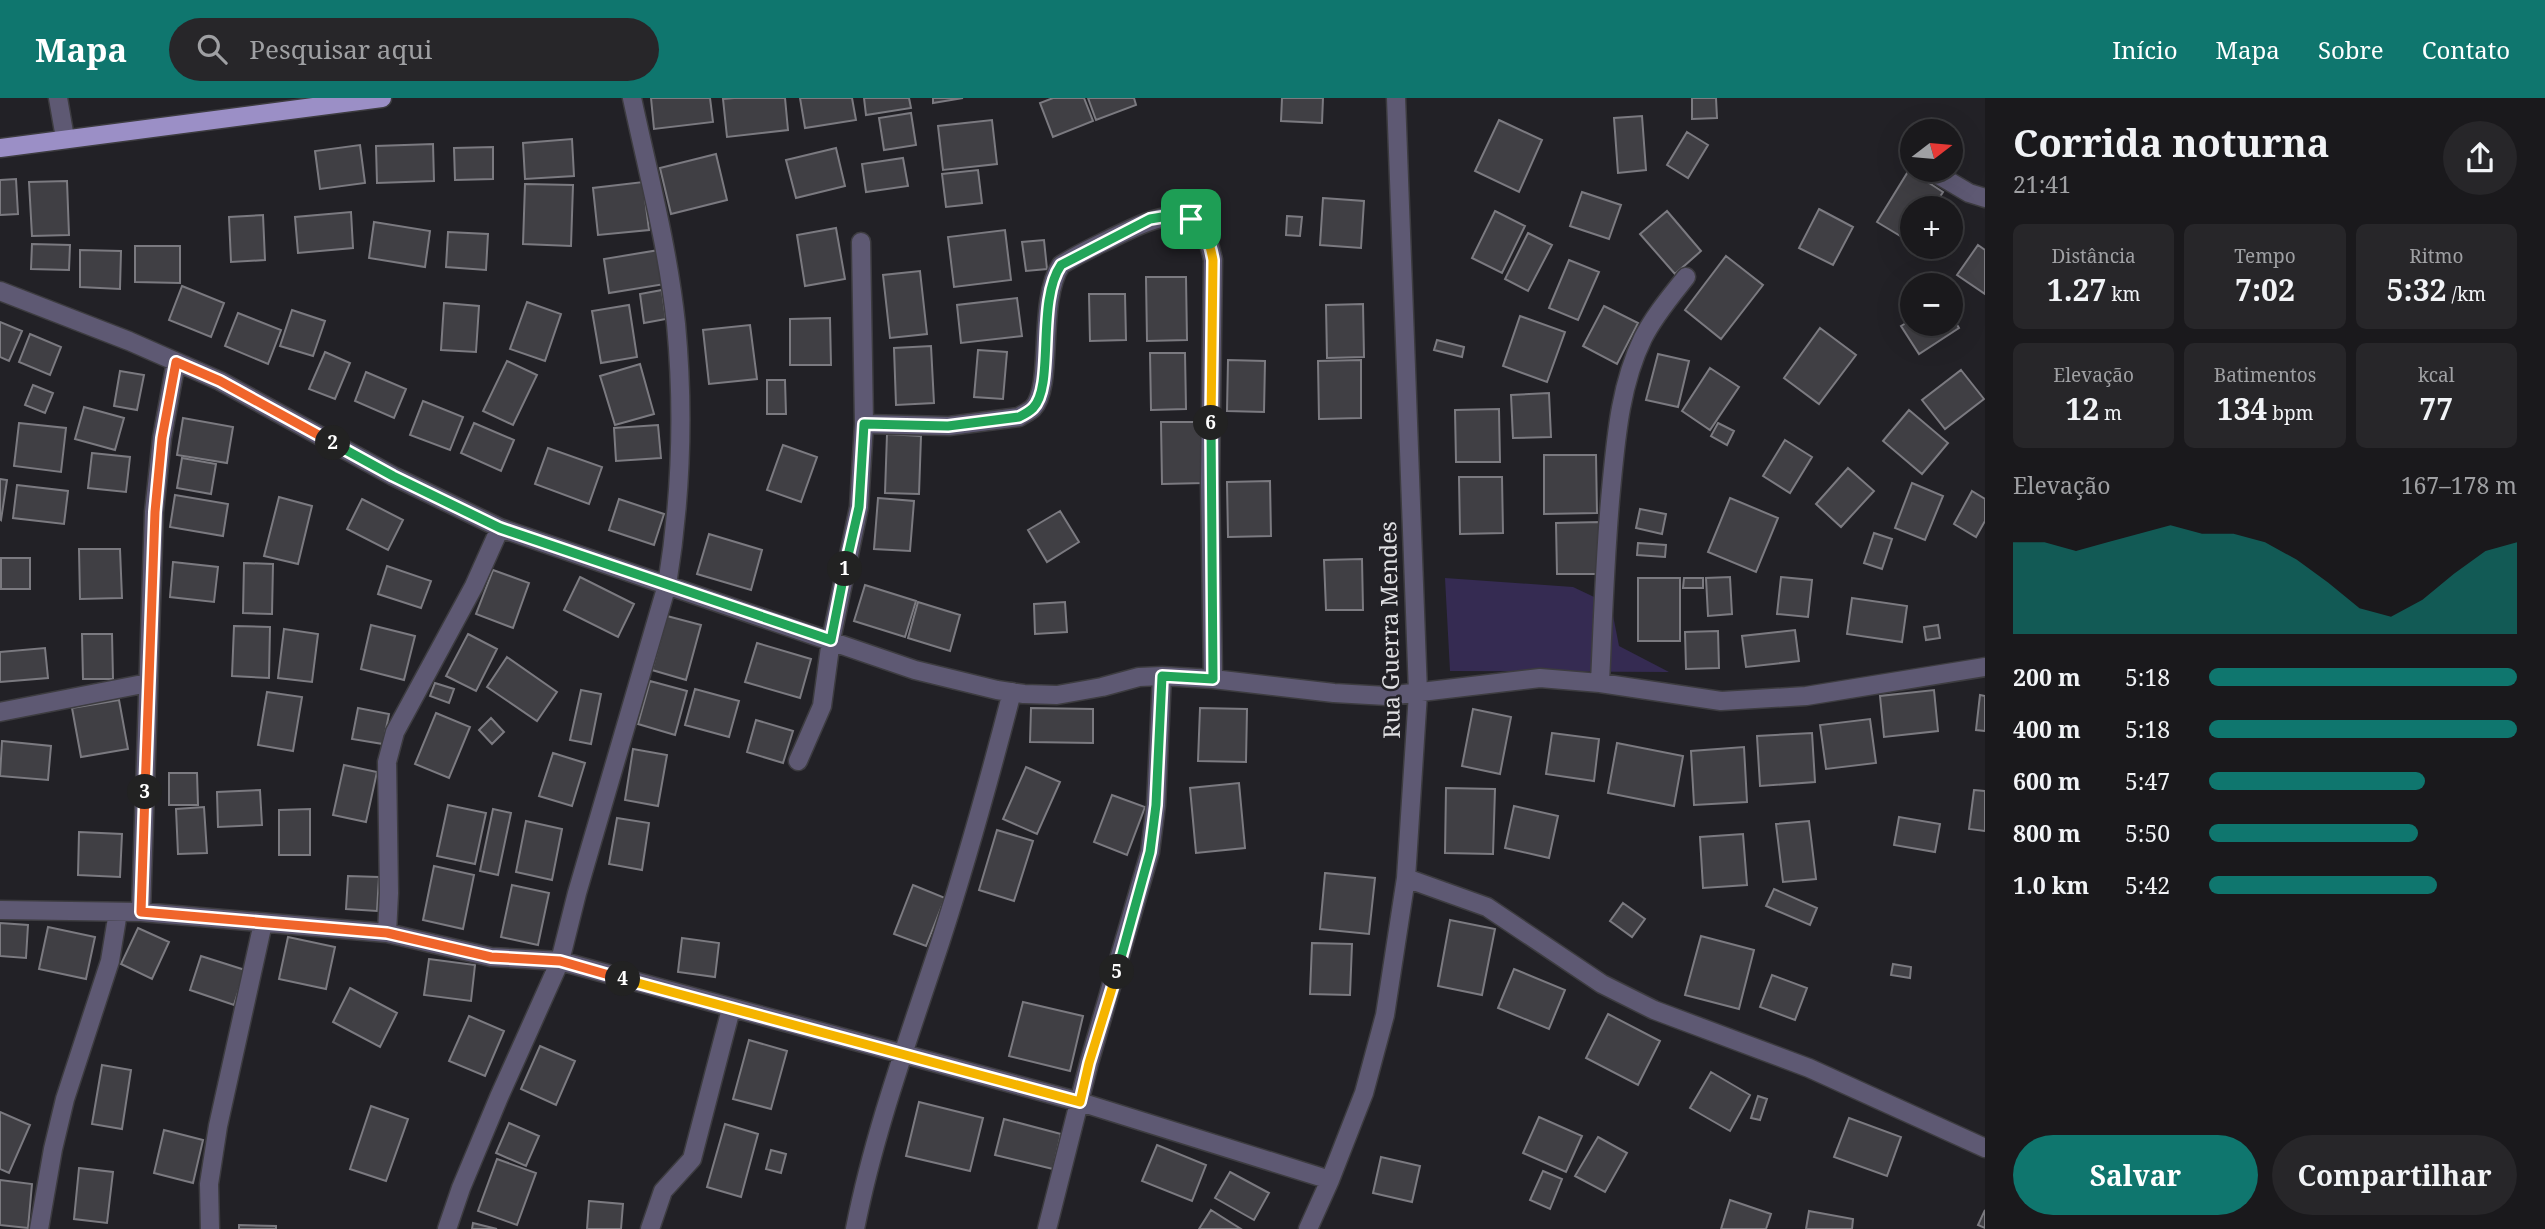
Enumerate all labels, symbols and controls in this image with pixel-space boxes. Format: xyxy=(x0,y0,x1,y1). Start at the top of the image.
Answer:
search box xyxy=(169,18,659,81)
text: Mapa xyxy=(35,27,127,72)
icon: search xyxy=(193,30,231,68)
text: Pesquisar aqui xyxy=(249,31,432,67)
text: Início xyxy=(2112,33,2178,66)
text: Mapa xyxy=(2216,33,2280,66)
text: Sobre xyxy=(2318,33,2384,66)
text: Contato xyxy=(2422,33,2510,66)
text: Corrida noturna xyxy=(2013,116,2330,168)
north arrow xyxy=(1900,119,1964,182)
map controls xyxy=(1900,119,1963,336)
button: share xyxy=(2443,121,2517,195)
text: 21:41 xyxy=(2013,168,2071,200)
pin xyxy=(1161,189,1221,249)
button: + xyxy=(1900,196,1963,259)
icon: arrive xyxy=(1172,200,1210,238)
text: Distância xyxy=(2052,243,2136,269)
text: Tempo xyxy=(2234,243,2296,269)
text: Ritmo xyxy=(2409,243,2463,269)
text: 1.27 xyxy=(2047,269,2106,310)
text: 7:02 xyxy=(2235,269,2295,310)
text: 5:32 xyxy=(2387,269,2447,310)
button: − xyxy=(1900,273,1963,336)
text: km xyxy=(2106,281,2141,307)
text: /km xyxy=(2447,281,2486,307)
text: Elevação xyxy=(2053,362,2134,388)
text: Batimentos xyxy=(2214,362,2316,388)
text: kcal xyxy=(2418,362,2455,388)
text: 12 xyxy=(2065,388,2099,429)
text: 134 xyxy=(2216,388,2267,429)
text: 77 xyxy=(2419,388,2453,429)
text: m xyxy=(2099,400,2122,426)
text: bpm xyxy=(2267,400,2314,426)
pin: 6 xyxy=(1194,406,1228,440)
text: 6 xyxy=(1205,409,1216,435)
pin: 2 xyxy=(316,426,350,460)
text: 2 xyxy=(327,429,338,455)
text: Elevação xyxy=(2013,469,2111,501)
text: 167–178 m xyxy=(2401,469,2517,501)
street label: Rua Guerra Mendes xyxy=(1371,521,1407,739)
pin: 1 xyxy=(828,552,862,587)
text: 1 xyxy=(839,555,850,581)
text: 200 m xyxy=(2013,661,2081,693)
text: 5:18 xyxy=(2125,661,2170,693)
text: 400 m xyxy=(2013,713,2081,745)
text: 5:18 xyxy=(2125,713,2170,745)
text: 600 m xyxy=(2013,765,2081,797)
text: 5:47 xyxy=(2125,765,2170,797)
pin: 3 xyxy=(128,774,162,810)
text: 3 xyxy=(139,778,150,804)
text: 800 m xyxy=(2013,817,2081,849)
text: 5:50 xyxy=(2125,817,2170,849)
text: 1.0 km xyxy=(2013,869,2089,901)
text: 5:42 xyxy=(2125,869,2170,901)
pin: 5 xyxy=(1100,954,1134,990)
text: 5 xyxy=(1111,958,1122,984)
pin: 4 xyxy=(606,962,640,996)
text: 4 xyxy=(617,965,628,991)
button: Salvar xyxy=(2013,1135,2258,1215)
button: Compartilhar xyxy=(2272,1135,2517,1215)

